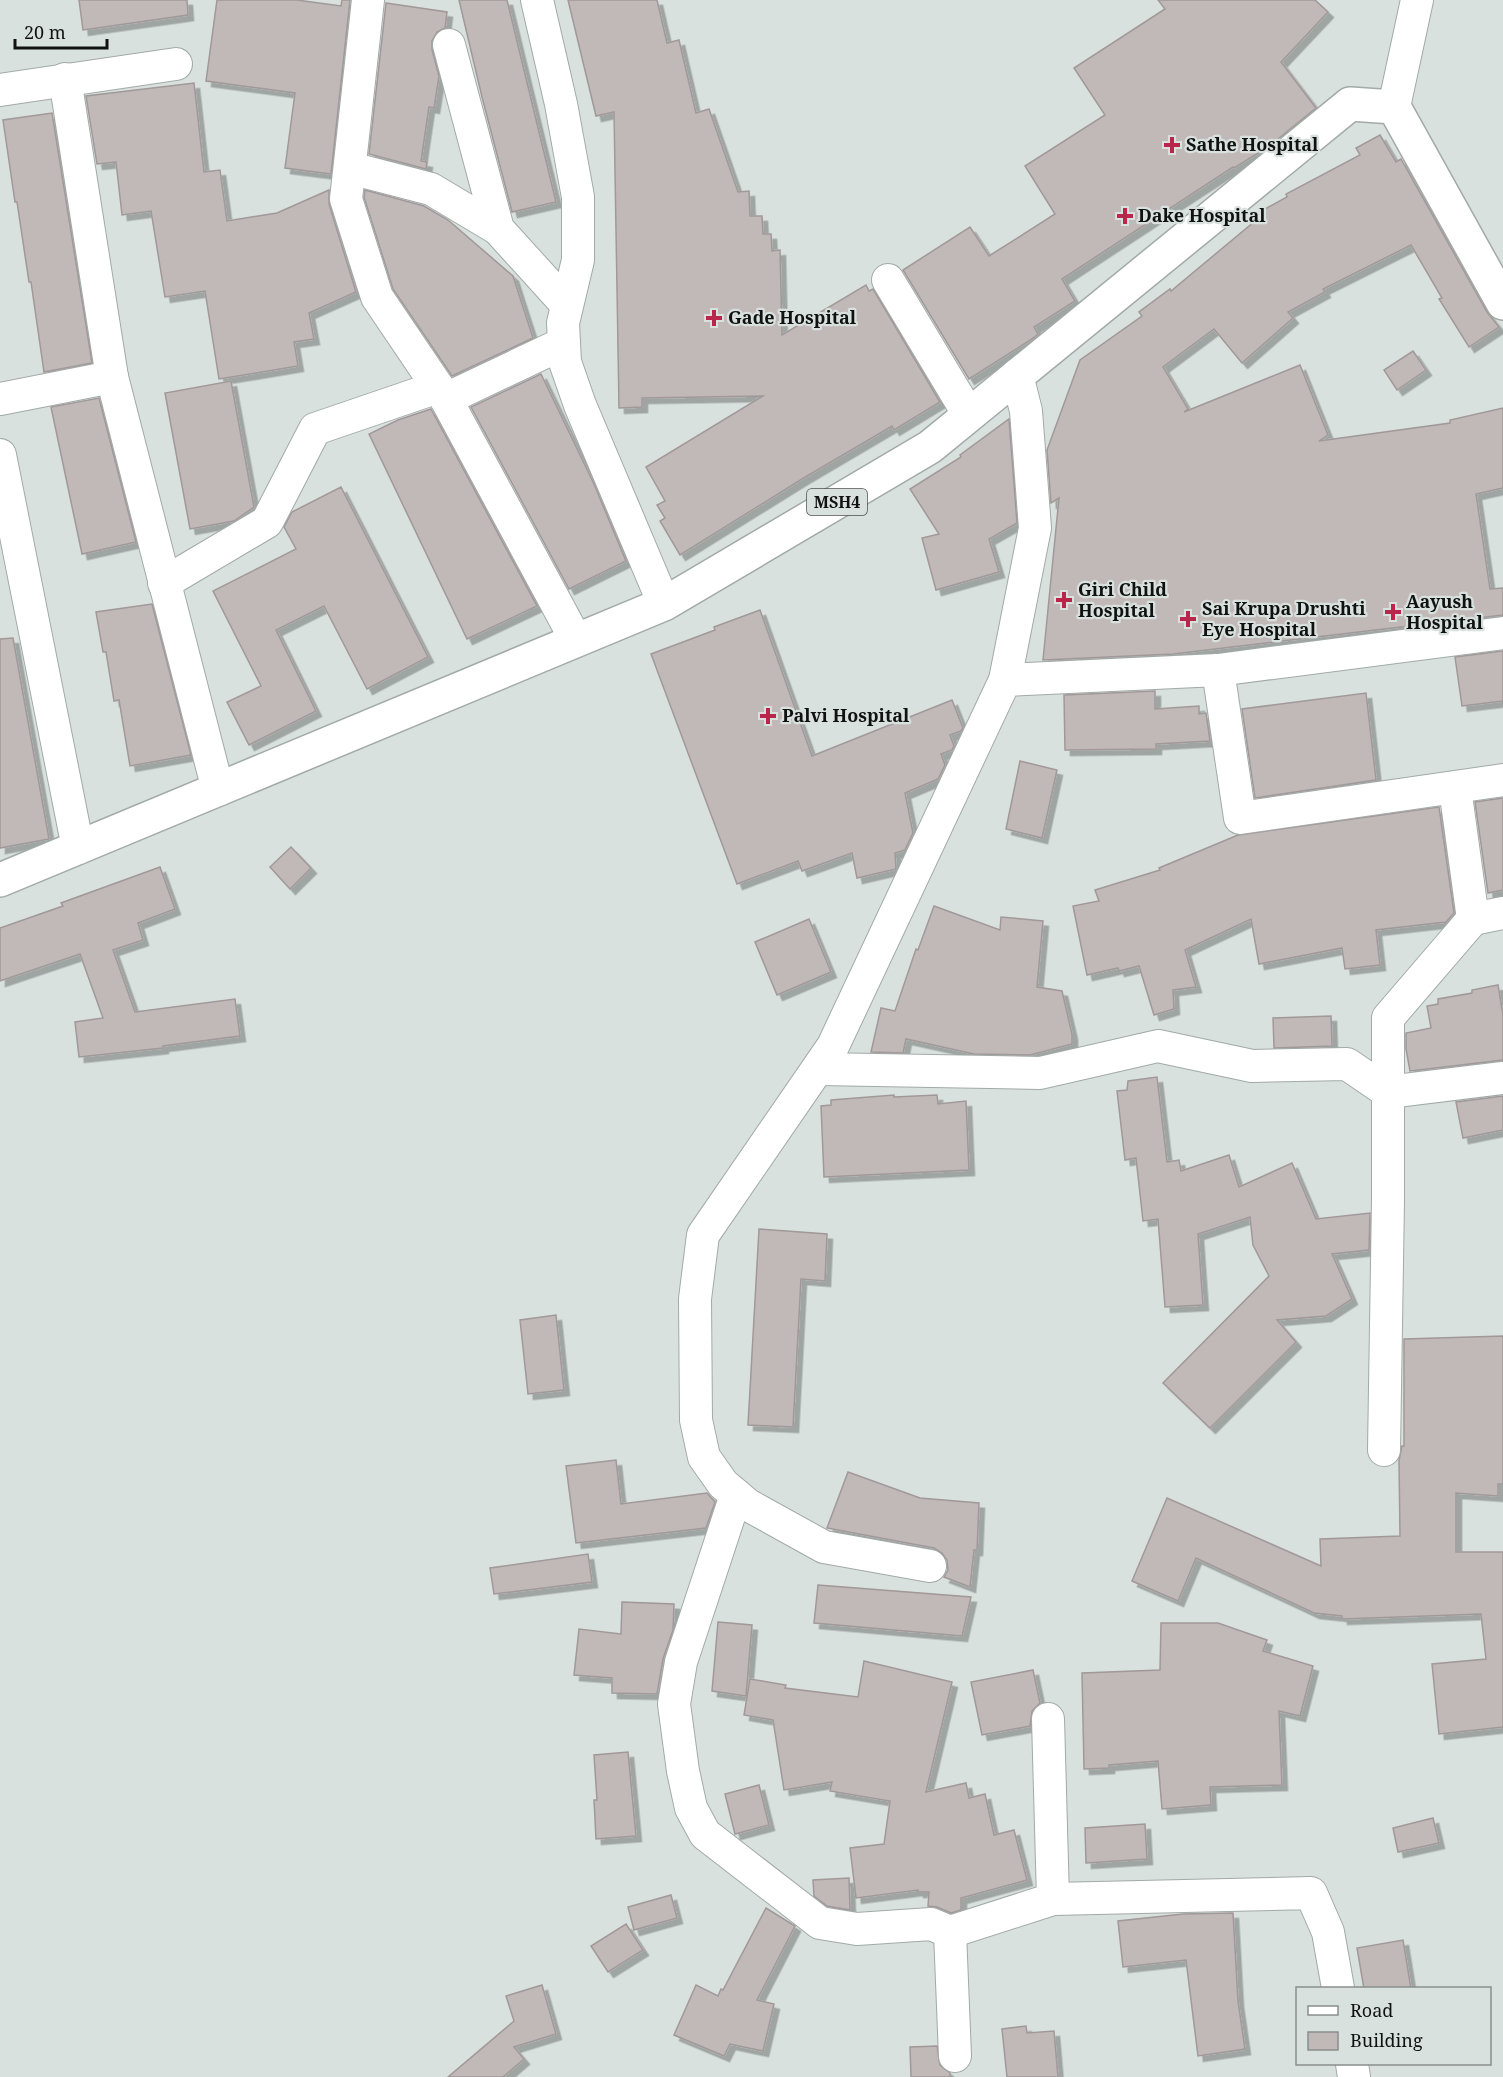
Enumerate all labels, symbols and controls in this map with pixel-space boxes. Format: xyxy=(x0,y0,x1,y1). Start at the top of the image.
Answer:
scale bar xyxy=(15,12,106,50)
text: 20 m xyxy=(24,20,66,44)
place label: Sathe Hospital xyxy=(1186,132,1319,156)
marker: Sathe Hospital xyxy=(1163,136,1181,154)
place label: Dake Hospital xyxy=(1138,203,1266,227)
marker: Dake Hospital xyxy=(1116,207,1134,225)
place label: Gade Hospital xyxy=(728,305,857,329)
marker: Gade Hospital xyxy=(705,309,723,327)
road number: MSH4 xyxy=(807,489,867,515)
place label: Giri Child Hospital xyxy=(1078,577,1167,622)
place label: Aayush Hospital xyxy=(1406,589,1483,634)
marker: Giri Child Hospital xyxy=(1055,591,1073,609)
place label: Sai Krupa Drushti Eye Hospital xyxy=(1202,596,1366,641)
marker: Aayush Hospital xyxy=(1384,603,1402,621)
marker: Sai Krupa Drushti Eye Hospital xyxy=(1179,610,1197,628)
place label: Palvi Hospital xyxy=(782,703,910,727)
marker: Palvi Hospital xyxy=(759,707,777,725)
legend xyxy=(1296,1987,1491,2065)
text: Road xyxy=(1350,1998,1393,2022)
text: Building xyxy=(1350,2028,1423,2052)

